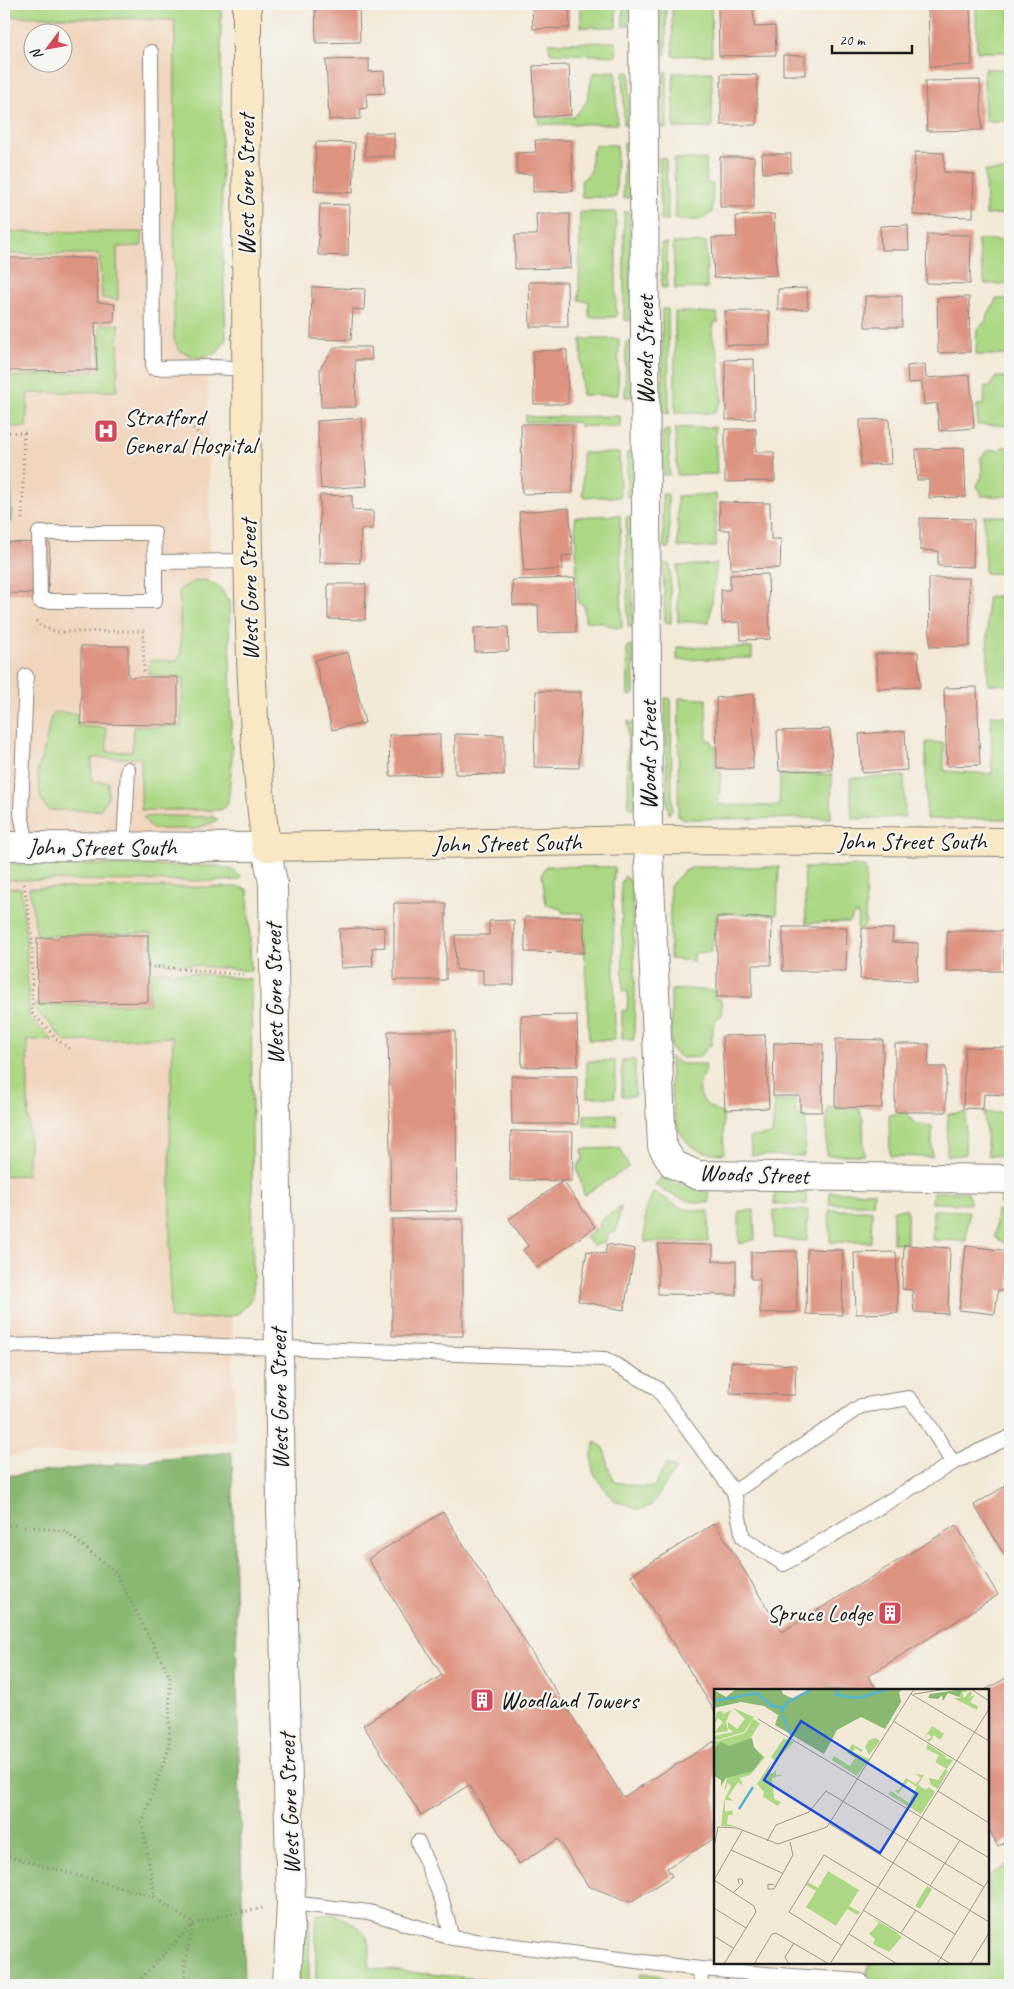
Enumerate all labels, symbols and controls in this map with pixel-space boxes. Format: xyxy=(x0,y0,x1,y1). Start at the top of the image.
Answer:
north arrow xyxy=(22,22,72,72)
scale bar xyxy=(832,22,912,54)
text: 20 m xyxy=(839,31,866,50)
text: N xyxy=(27,44,47,63)
street label: West Gore Street xyxy=(231,111,261,256)
street label: Woods Street xyxy=(630,293,660,405)
place label: Stratford General Hospital xyxy=(124,402,260,460)
hospital icon: Stratford General Hospital xyxy=(93,418,119,444)
street label: West Gore Street xyxy=(233,516,265,661)
street label: Woods Street xyxy=(633,698,663,810)
street label: John Street South xyxy=(836,826,988,856)
street label: John Street South xyxy=(431,827,584,859)
street label: John Street South xyxy=(26,832,178,862)
street label: West Gore Street xyxy=(258,920,290,1065)
street label: Woods Street xyxy=(699,1157,811,1191)
street label: West Gore Street xyxy=(263,1325,295,1470)
place label: Spruce Lodge xyxy=(767,1598,874,1628)
building icon: Spruce Lodge xyxy=(877,1600,903,1626)
place label: Woodland Towers xyxy=(500,1685,641,1715)
building icon: Woodland Towers xyxy=(469,1687,495,1713)
inset map xyxy=(714,1689,989,1964)
street label: West Gore Street xyxy=(271,1730,306,1875)

